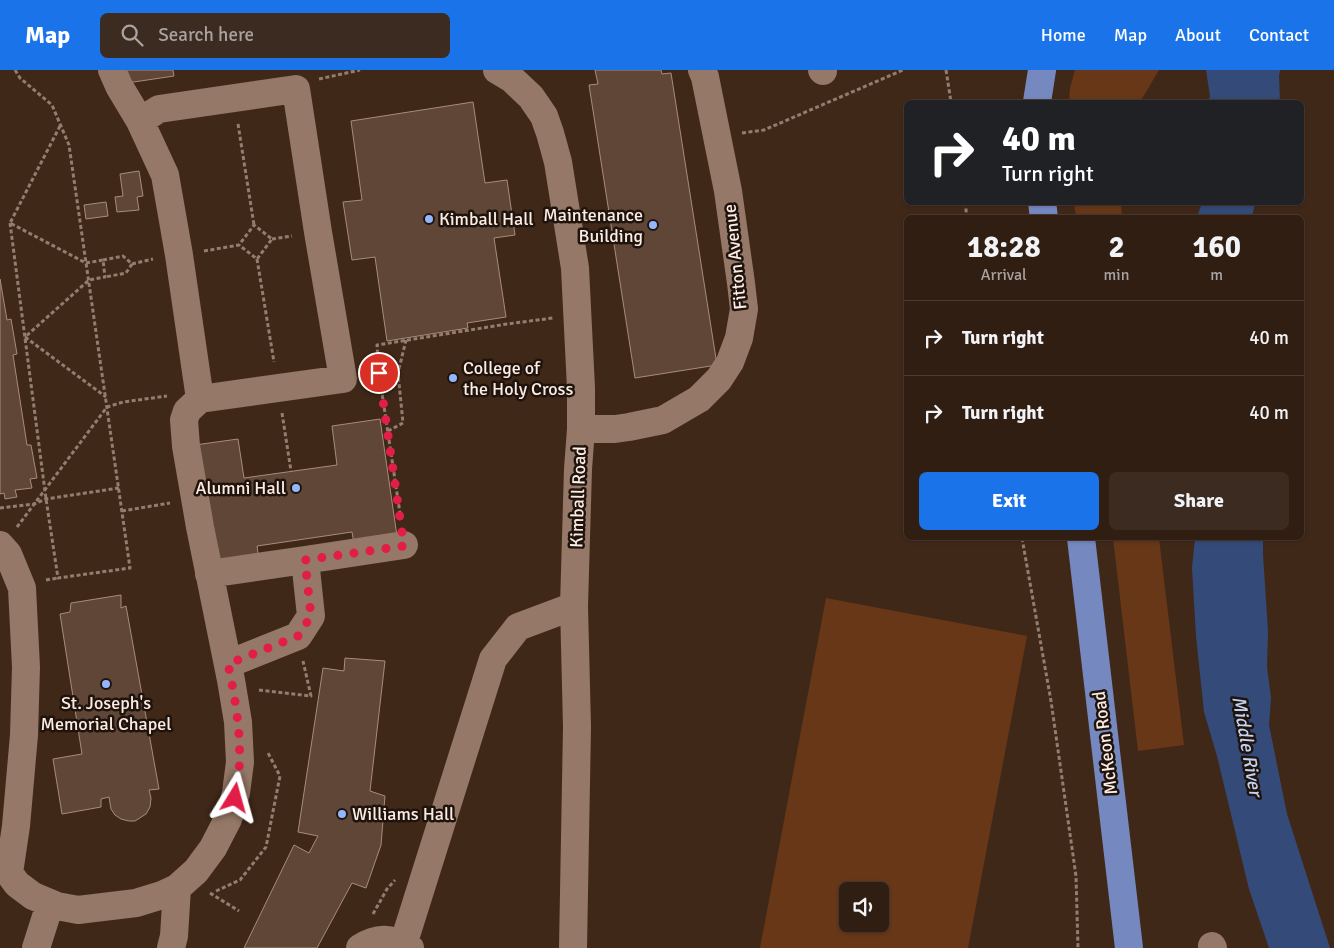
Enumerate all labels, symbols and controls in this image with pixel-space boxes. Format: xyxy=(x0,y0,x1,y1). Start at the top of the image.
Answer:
search box xyxy=(100,13,450,58)
text: Map xyxy=(25,20,70,50)
icon: search xyxy=(118,21,146,49)
text: Search here xyxy=(158,23,254,47)
text: Home xyxy=(1041,24,1086,46)
text: Map xyxy=(1114,24,1147,46)
text: About xyxy=(1175,24,1221,46)
text: Contact xyxy=(1249,24,1309,46)
text: 40 m xyxy=(1002,117,1076,160)
icon: right xyxy=(919,120,984,185)
text: Turn right xyxy=(1002,160,1094,187)
street label: Fitton Avenue xyxy=(719,203,751,311)
place label: Maintenance Building xyxy=(543,204,643,247)
place label: Kimball Hall xyxy=(439,208,534,230)
marker: Kimball Hall xyxy=(423,213,435,225)
marker: Maintenance Building xyxy=(647,219,659,231)
text: 18:28 xyxy=(967,229,1041,266)
text: 2 xyxy=(1108,229,1125,266)
text: 160 xyxy=(1192,229,1241,266)
text: Arrival xyxy=(981,265,1027,285)
text: min xyxy=(1104,265,1129,285)
text: m xyxy=(1210,265,1223,285)
icon: right xyxy=(919,324,947,352)
text: Turn right xyxy=(962,326,1044,350)
text: 40 m xyxy=(1249,326,1289,350)
pin xyxy=(358,352,400,394)
place label: College of the Holy Cross xyxy=(463,357,573,400)
icon: arrive xyxy=(365,359,393,387)
marker: College of the Holy Cross xyxy=(447,372,459,384)
icon: right xyxy=(919,399,947,427)
text: Turn right xyxy=(962,401,1044,425)
text: 40 m xyxy=(1249,401,1289,425)
street label: Kimball Road xyxy=(565,446,591,548)
button: Exit xyxy=(919,472,1099,530)
button: Share xyxy=(1109,472,1289,530)
place label: Alumni Hall xyxy=(196,477,286,499)
marker: Alumni Hall xyxy=(290,482,302,494)
marker: St. Joseph's Memorial Chapel xyxy=(100,678,112,690)
street label: McKeon Road xyxy=(1088,690,1122,796)
place label: St. Joseph's Memorial Chapel xyxy=(40,692,172,735)
water label: Middle River xyxy=(1226,694,1268,801)
position arrow xyxy=(208,771,260,823)
place label: Williams Hall xyxy=(352,803,454,825)
marker: Williams Hall xyxy=(336,808,348,820)
map controls xyxy=(839,882,889,932)
button: sound xyxy=(839,882,889,932)

